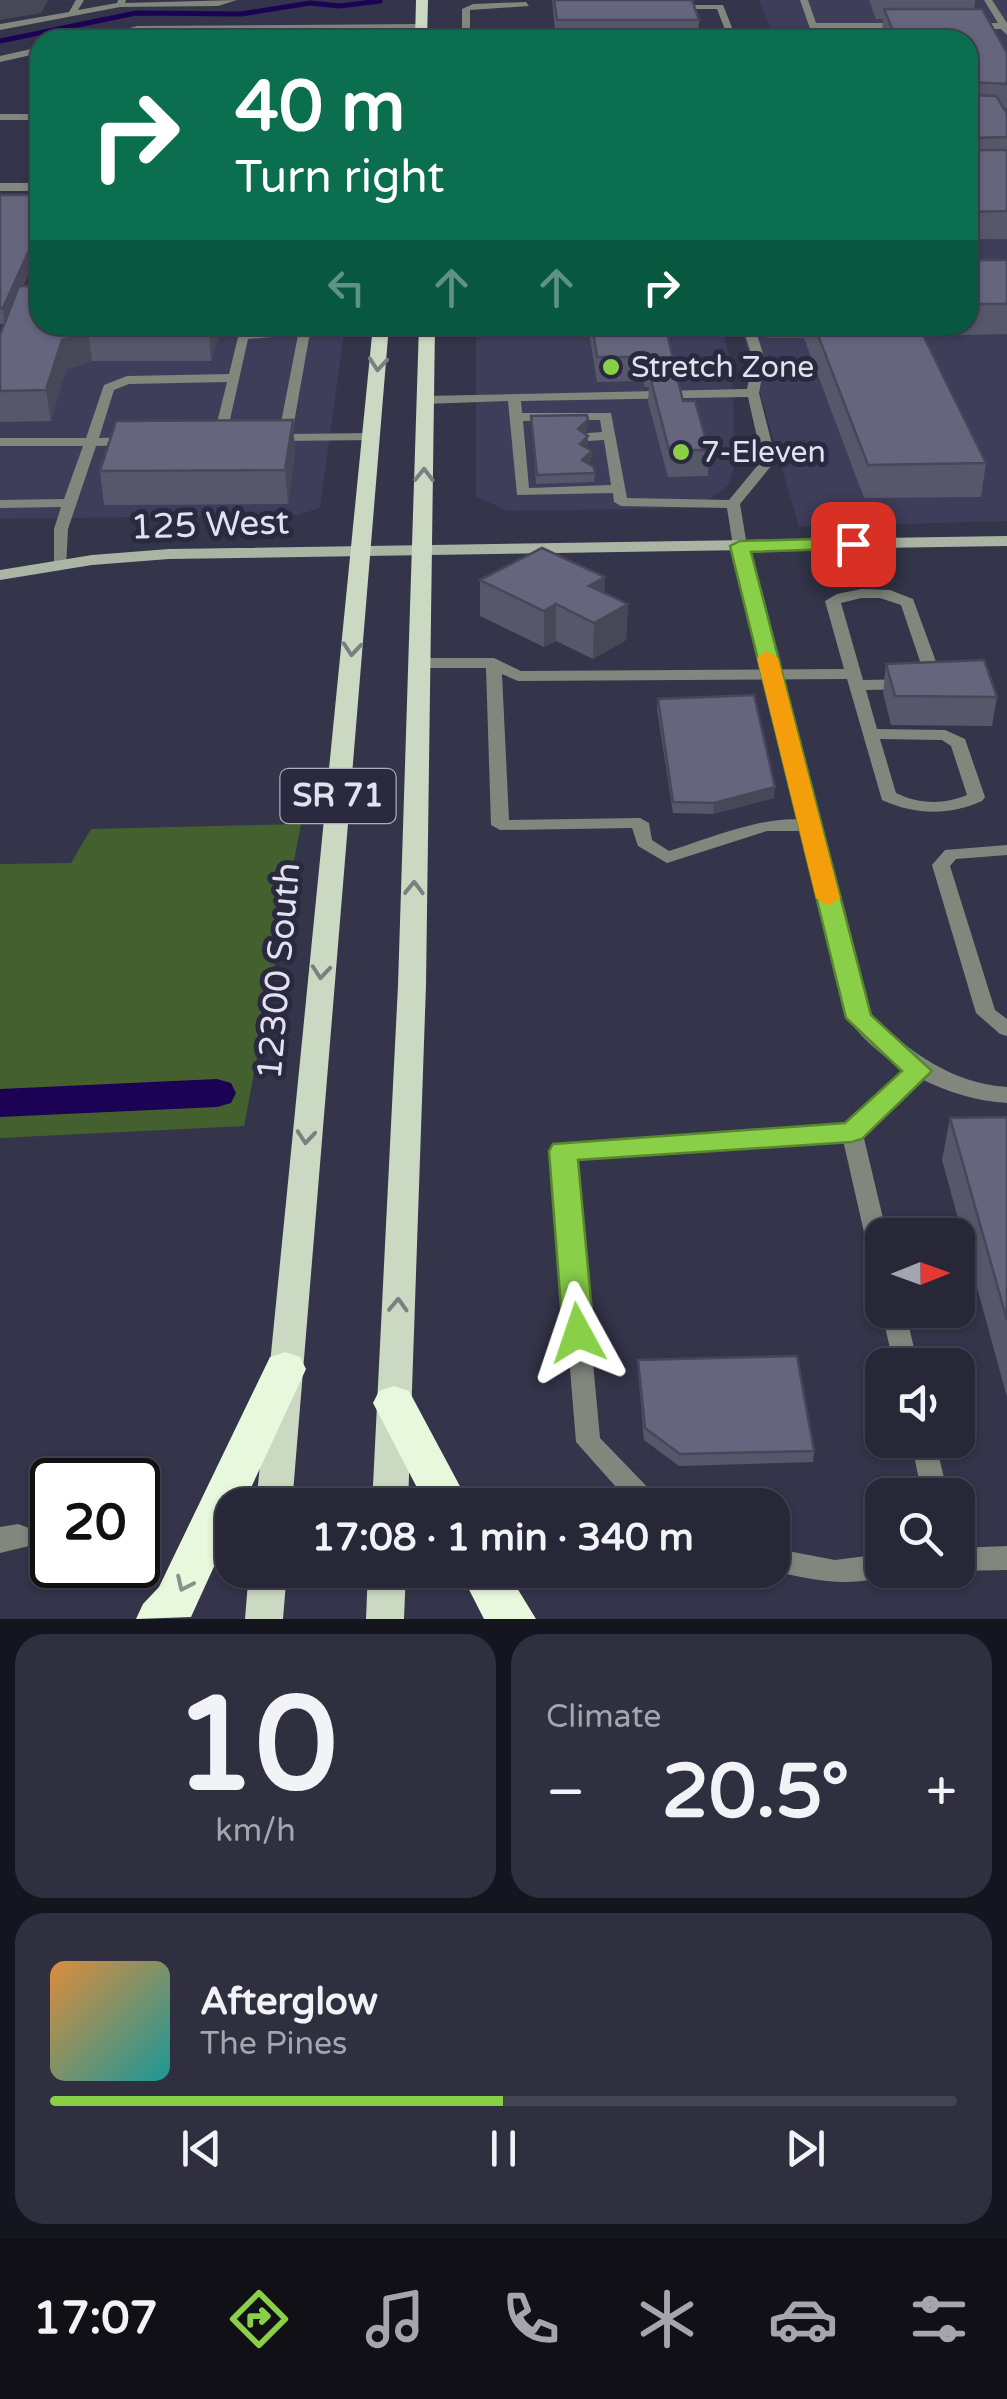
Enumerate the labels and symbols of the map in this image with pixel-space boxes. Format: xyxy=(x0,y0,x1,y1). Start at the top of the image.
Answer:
place label: Stretch Zone xyxy=(631,349,814,386)
one-way arrow xyxy=(367,356,389,372)
marker: Stretch Zone xyxy=(600,356,622,378)
place label: 7-Eleven xyxy=(701,434,826,471)
marker: 7-Eleven xyxy=(670,441,692,463)
one-way arrow xyxy=(413,467,435,482)
street label: 125 West xyxy=(130,501,290,549)
pin xyxy=(811,502,896,587)
one-way arrow xyxy=(341,641,363,657)
road number: SR 71 xyxy=(280,769,396,823)
street label: 12300 South xyxy=(249,861,309,1081)
one-way arrow xyxy=(403,879,425,894)
one-way arrow xyxy=(311,965,333,981)
one-way arrow xyxy=(296,1129,317,1145)
north arrow xyxy=(865,1218,975,1328)
position arrow xyxy=(526,1281,630,1385)
one-way arrow xyxy=(388,1297,409,1313)
speed limit sign: 20 xyxy=(30,1458,160,1588)
one-way arrow xyxy=(176,1574,196,1592)

